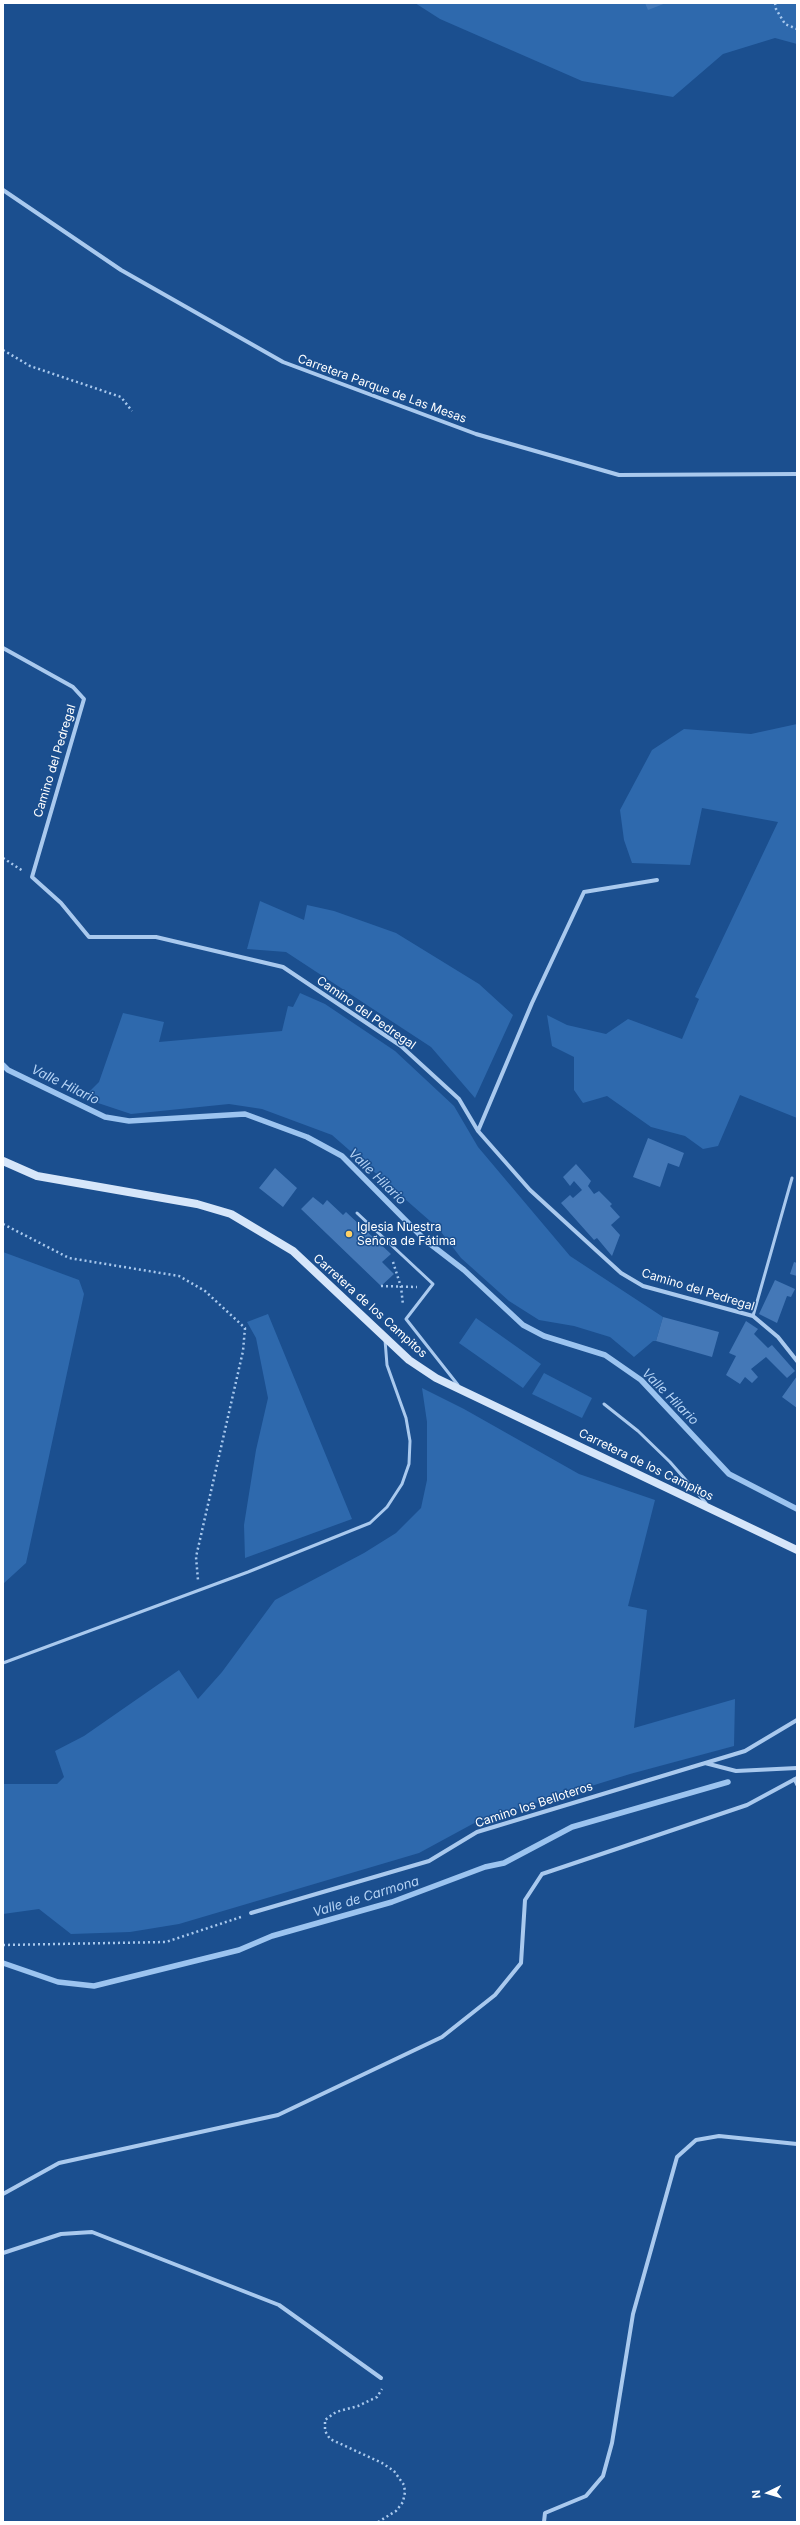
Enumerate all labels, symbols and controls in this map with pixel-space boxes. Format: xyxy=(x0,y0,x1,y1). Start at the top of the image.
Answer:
street label: Carretera Parque de Las Mesas xyxy=(296,352,468,426)
street label: Camino del Pedregal xyxy=(31,703,79,819)
street label: Camino del Pedregal xyxy=(314,973,418,1053)
water label: Valle Hilario xyxy=(28,1062,102,1108)
water label: Valle Hilario xyxy=(345,1146,409,1208)
place label: Iglesia Nuestra Señora de Fátima xyxy=(357,1220,456,1248)
marker: Iglesia Nuestra Señora de Fátima xyxy=(344,1229,354,1239)
street label: Carretera de los Campitos xyxy=(310,1251,430,1361)
street label: Camino del Pedregal xyxy=(640,1266,756,1314)
water label: Valle Hilario xyxy=(638,1365,702,1429)
street label: Carretera de los Campitos xyxy=(576,1426,716,1504)
street label: Camino los Belloteros xyxy=(473,1779,595,1831)
water label: Valle de Carmona xyxy=(311,1873,421,1921)
north arrow xyxy=(748,2473,788,2513)
text: N xyxy=(749,2489,763,2499)

